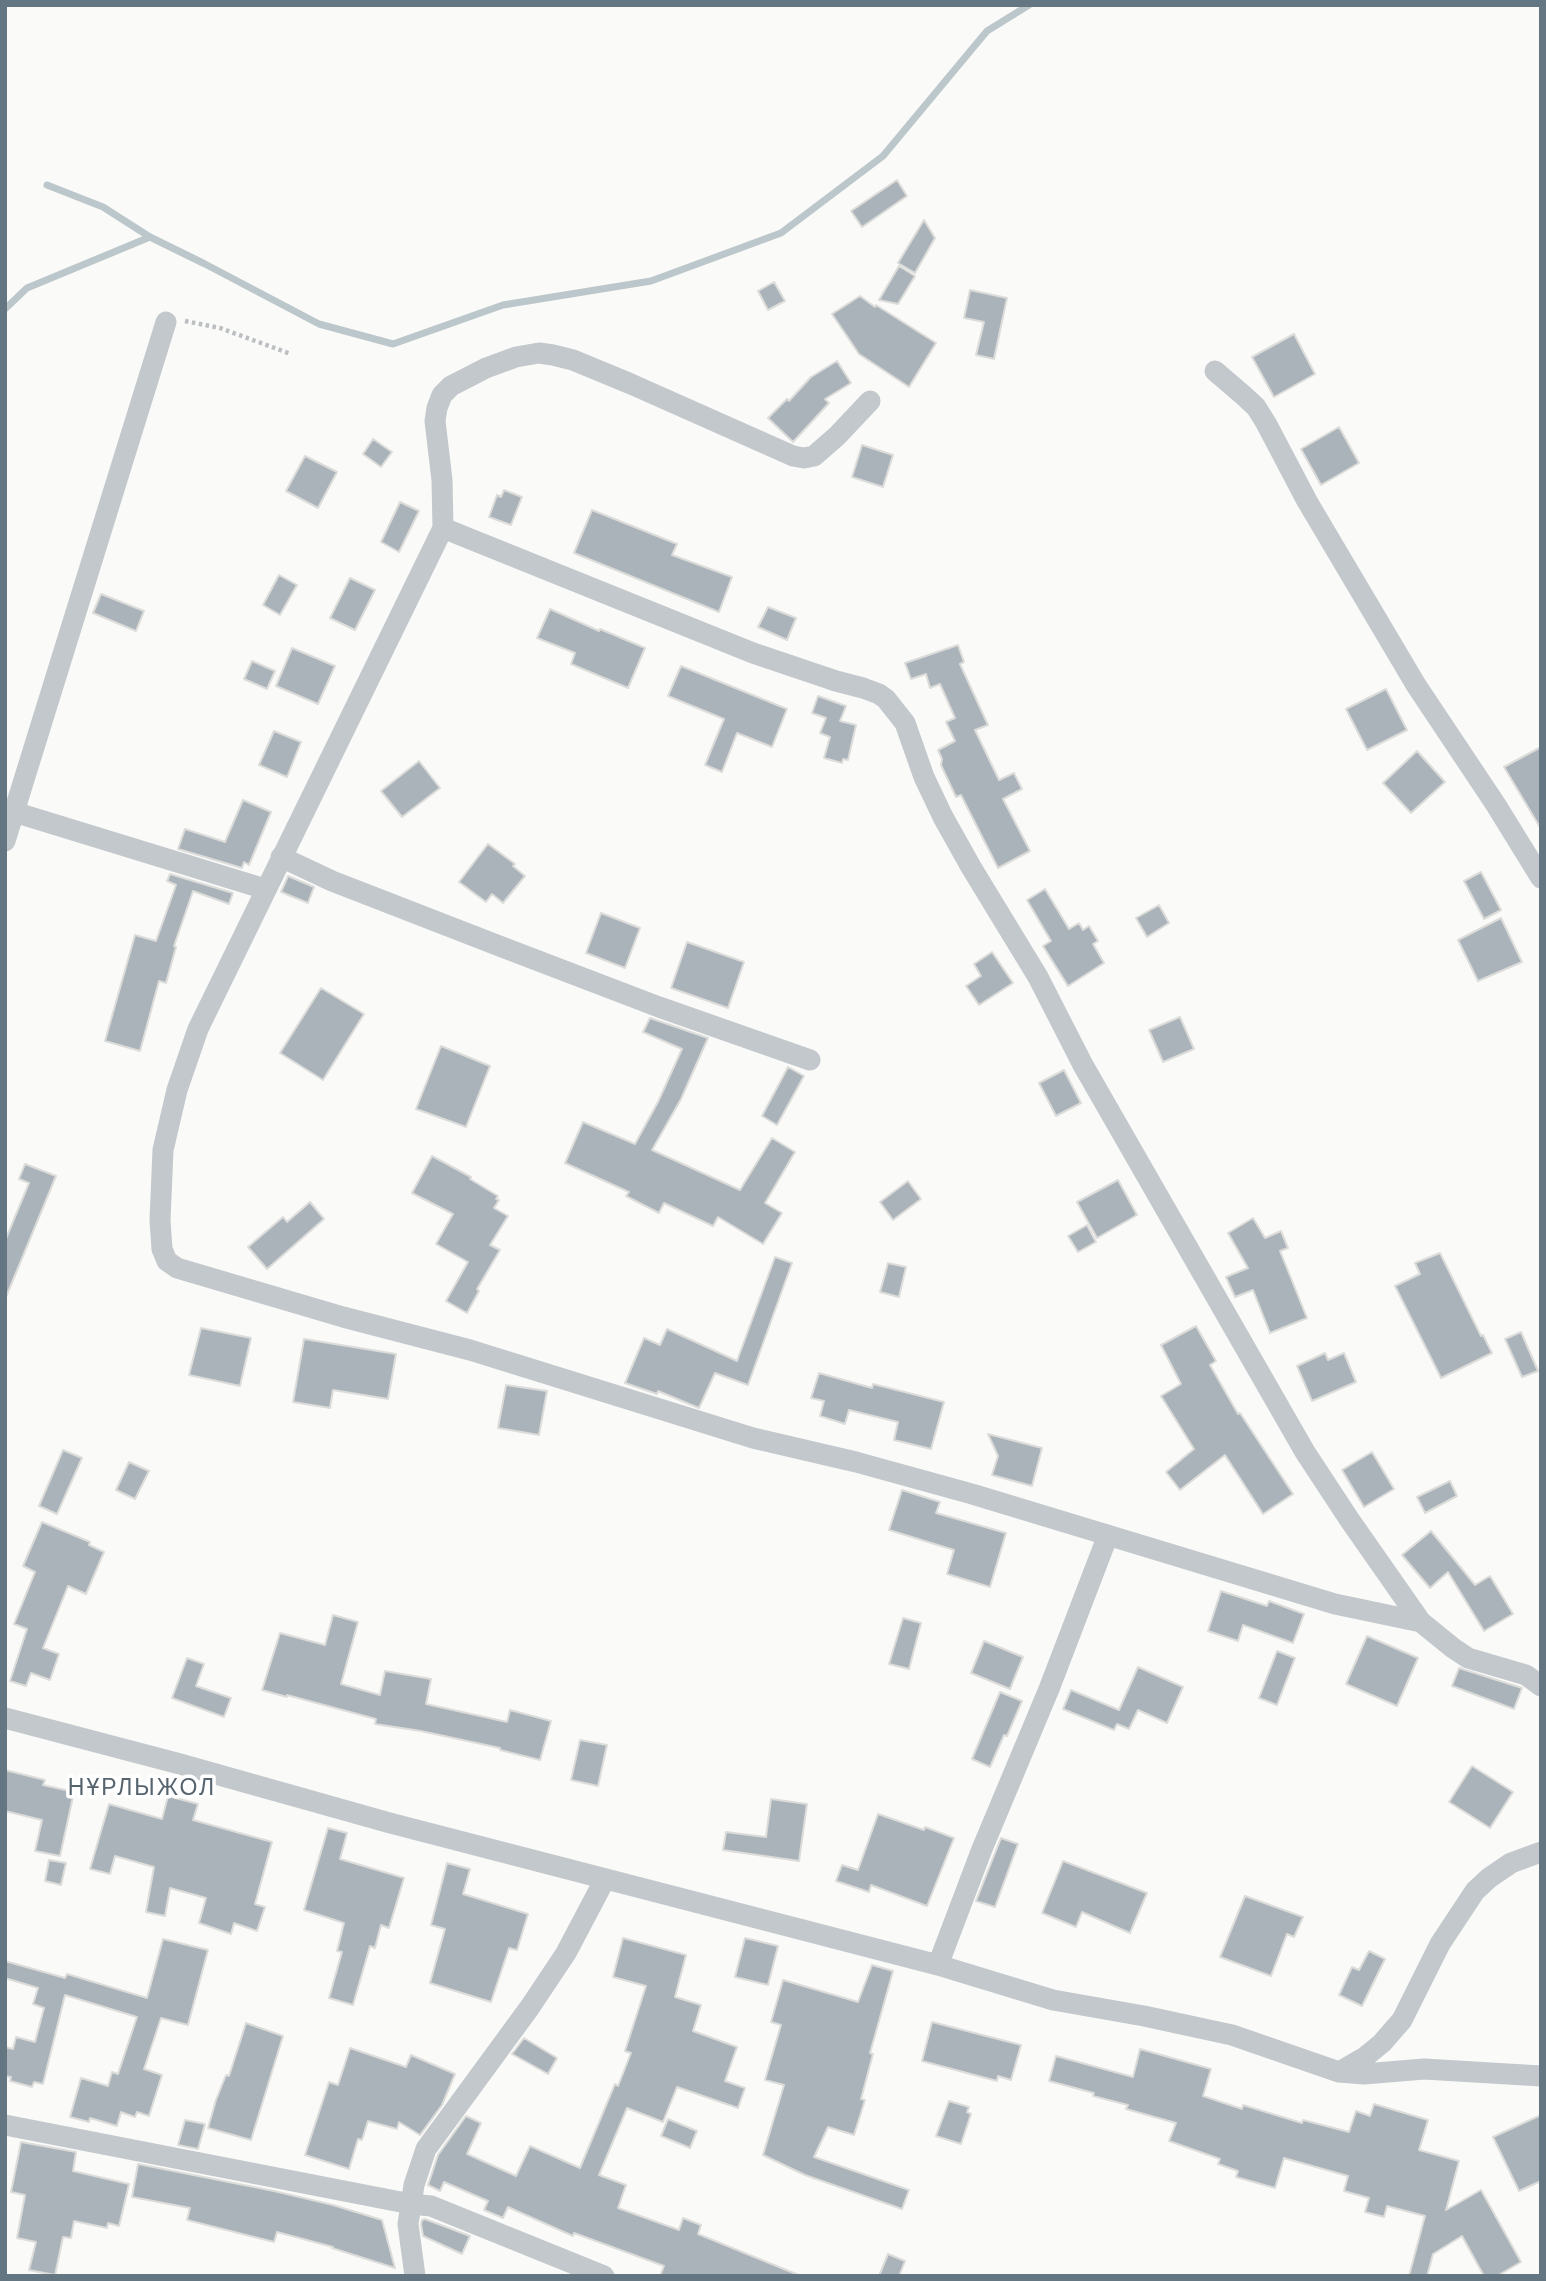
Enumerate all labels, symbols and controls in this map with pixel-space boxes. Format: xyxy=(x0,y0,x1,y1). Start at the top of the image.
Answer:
district label: НҰРЛЫЖОЛ xyxy=(69,1775,215,1803)

